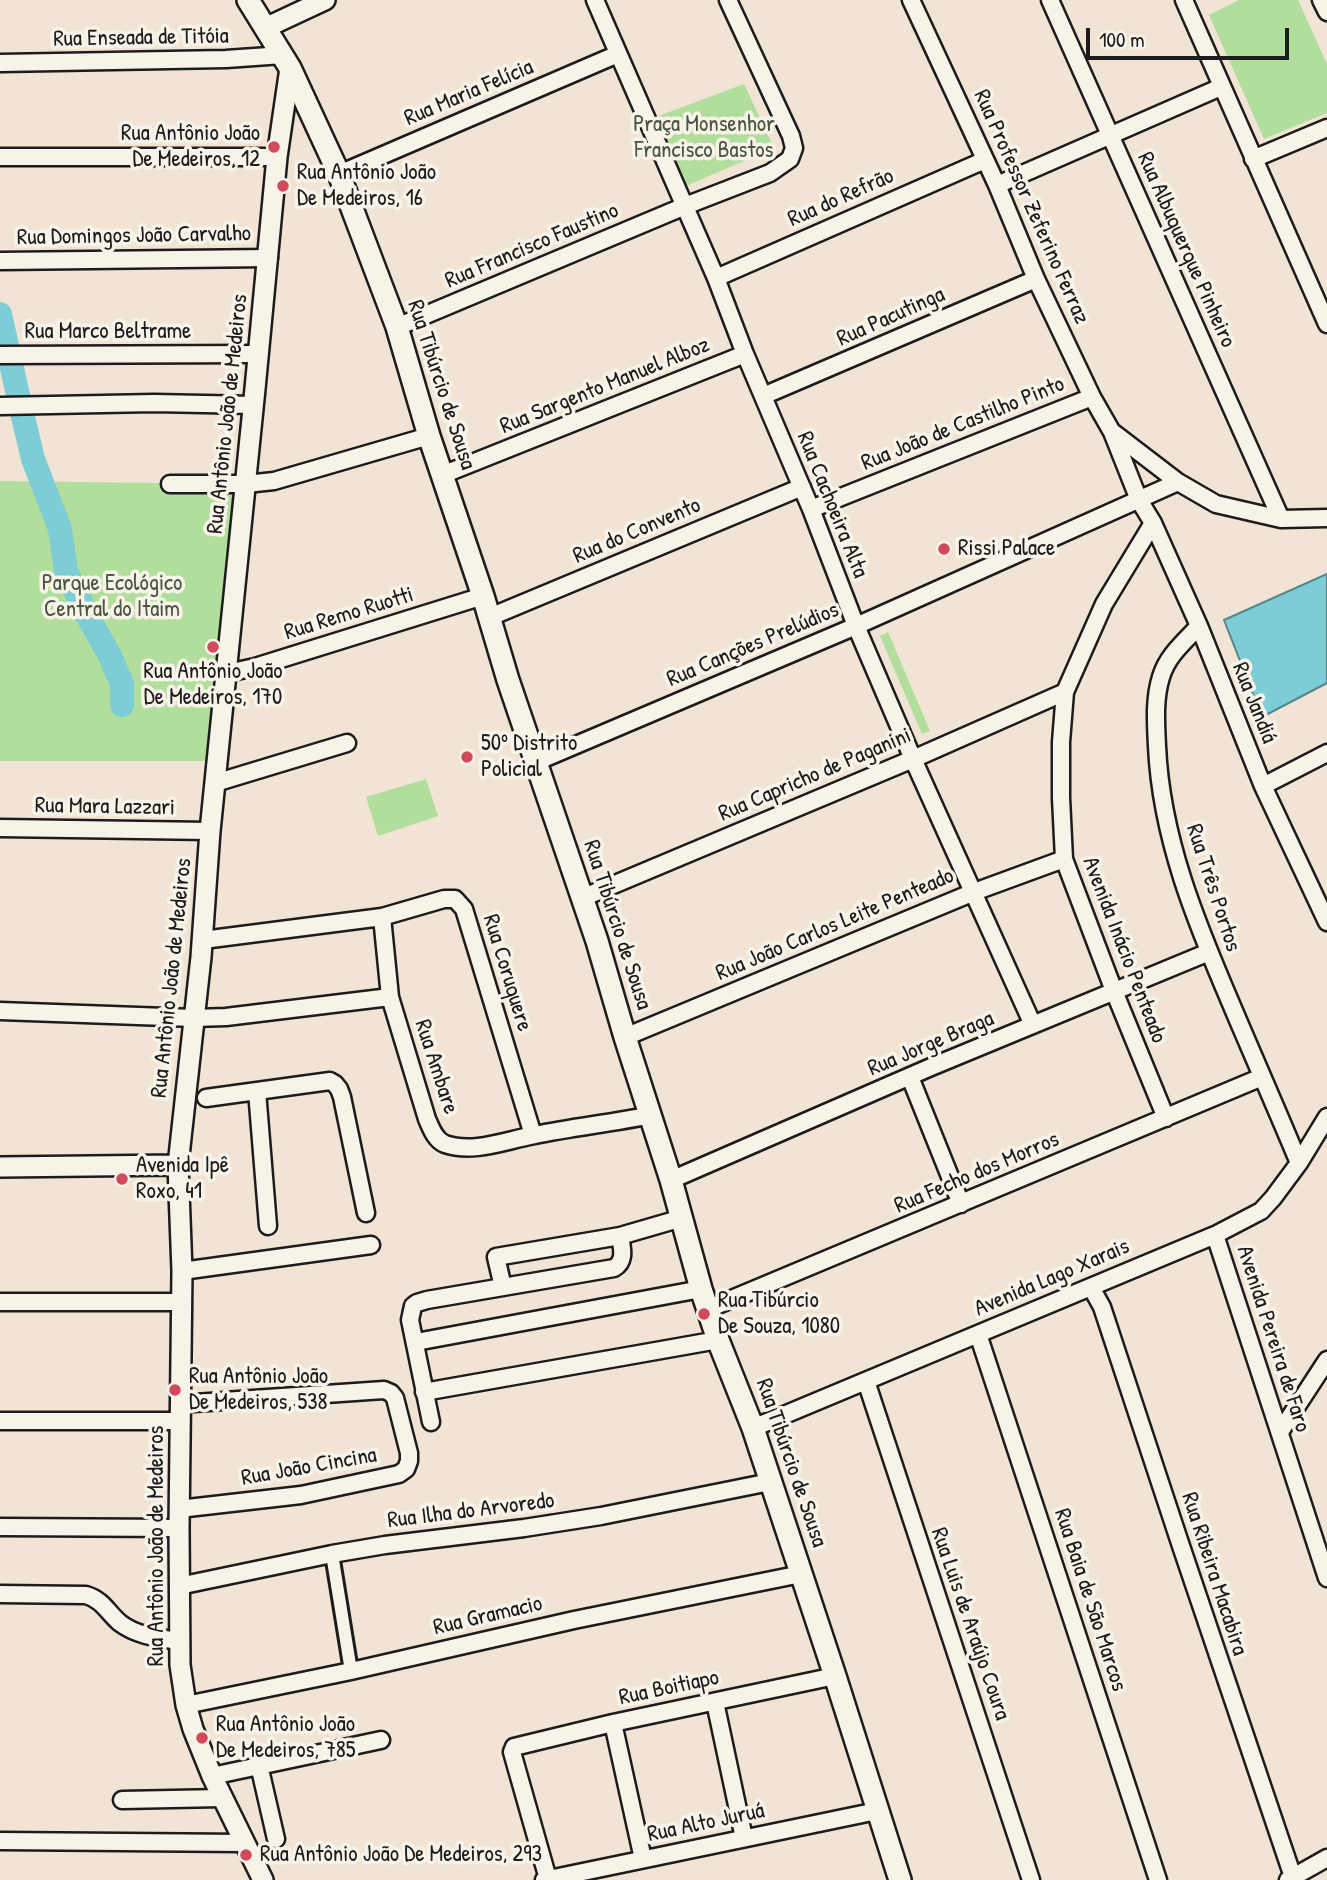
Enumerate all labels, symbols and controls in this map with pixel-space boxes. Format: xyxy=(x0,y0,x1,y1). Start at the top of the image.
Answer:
scale bar xyxy=(1089,14,1292,58)
street label: Rua Enseada de Titóia xyxy=(53,23,229,53)
text: 100 m xyxy=(1099,25,1145,54)
street label: Rua Maria Felícia xyxy=(401,54,537,132)
street label: Rua Professor Zeferino Ferraz xyxy=(967,86,1095,328)
park label: Praça Monsenhor Francisco Bastos xyxy=(633,111,775,165)
place label: Rua Antônio João De Medeiros, 12 xyxy=(121,120,260,174)
marker: Rua Antônio João De Medeiros, 12 xyxy=(266,139,282,155)
street label: Rua Albuquerque Pinheiro xyxy=(1131,148,1241,352)
place label: Rua Antônio João De Medeiros, 16 xyxy=(297,159,436,213)
street label: Rua do Refrão xyxy=(784,163,898,233)
marker: Rua Antônio João De Medeiros, 16 xyxy=(275,178,291,194)
street label: Rua Francisco Faustino xyxy=(441,197,623,295)
street label: Rua Domingos João Carvalho xyxy=(17,220,251,252)
street label: Rua Pacutinga xyxy=(833,281,949,353)
street label: Rua Antônio João de Medeiros xyxy=(202,293,254,535)
street label: Rua Tibúrcio de Sousa xyxy=(401,297,481,473)
street label: Rua Marco Beltrame xyxy=(25,318,191,346)
street label: Rua Sargento Manuel Alboz xyxy=(496,331,714,441)
street label: Rua João de Castilho Pinto xyxy=(858,371,1068,477)
street label: Rua Cachoeira Alta xyxy=(790,428,874,582)
street label: Rua do Convento xyxy=(569,492,705,570)
place label: Rissi Palace xyxy=(958,535,1055,563)
marker: Rissi Palace xyxy=(936,541,952,557)
park label: Parque Ecológico Central do Itaim xyxy=(42,570,182,624)
street label: Rua Remo Ruotti xyxy=(281,581,417,647)
street label: Rua Canções Prelúdios xyxy=(663,596,843,694)
marker: Rua Antônio João De Medeiros, 170 xyxy=(205,639,221,655)
place label: Rua Antônio João De Medeiros, 170 xyxy=(144,658,282,712)
street label: Rua Jandiá xyxy=(1225,658,1283,748)
street label: Rua Capricho de Paganini xyxy=(715,722,915,828)
place label: 50º Distrito Policial xyxy=(481,730,577,784)
marker: 50º Distrito Policial xyxy=(459,749,475,765)
street label: Rua Mara Lazzari xyxy=(35,792,175,822)
street label: Rua Três Portos xyxy=(1179,821,1247,955)
street label: Rua Tibúrcio de Sousa xyxy=(577,837,657,1013)
street label: Avenida Inácio Penteado xyxy=(1076,853,1172,1047)
street label: Rua Antônio João de Medeiros xyxy=(146,857,198,1099)
street label: Rua João Carlos Leite Penteado xyxy=(712,862,958,988)
street label: Rua Coruquere xyxy=(476,911,538,1035)
street label: Rua Jorge Braga xyxy=(864,1005,998,1083)
street label: Rua Ambare xyxy=(408,1016,464,1118)
street label: Rua Fecho dos Morros xyxy=(891,1126,1063,1220)
place label: Avenida Ipê Roxo, 41 xyxy=(136,1152,229,1206)
marker: Avenida Ipê Roxo, 41 xyxy=(114,1171,130,1187)
street label: Avenida Lago Xarais xyxy=(970,1233,1134,1323)
street label: Avenida Pereira de Faro xyxy=(1230,1242,1316,1436)
place label: Rua Tibúrcio De Souza, 1080 xyxy=(718,1287,840,1341)
marker: Rua Tibúrcio De Souza, 1080 xyxy=(696,1306,712,1322)
place label: Rua Antônio João De Medeiros, 538 xyxy=(189,1363,328,1417)
street label: Rua Tibúrcio de Sousa xyxy=(749,1375,833,1551)
marker: Rua Antônio João De Medeiros, 538 xyxy=(167,1382,183,1398)
street label: Rua Antônio João de Medeiros xyxy=(143,1426,171,1666)
street label: Rua João Cincina xyxy=(239,1442,379,1492)
street label: Rua Ilha do Arvoredo xyxy=(386,1487,556,1535)
street label: Rua Ribeira Macabira xyxy=(1175,1489,1253,1659)
street label: Rua Baia de São Marcos xyxy=(1047,1505,1133,1695)
street label: Rua Luis de Araújo Coura xyxy=(924,1524,1016,1724)
street label: Rua Gramacio xyxy=(431,1590,545,1642)
street label: Rua Boitiapo xyxy=(617,1664,721,1712)
place label: Rua Antônio João De Medeiros, 785 xyxy=(216,1711,355,1765)
marker: Rua Antônio João De Medeiros, 785 xyxy=(194,1730,210,1746)
street label: Rua Alto Juruá xyxy=(645,1797,767,1849)
place label: Rua Antônio João De Medeiros, 293 xyxy=(260,1841,542,1869)
marker: Rua Antônio João De Medeiros, 293 xyxy=(238,1847,254,1863)

